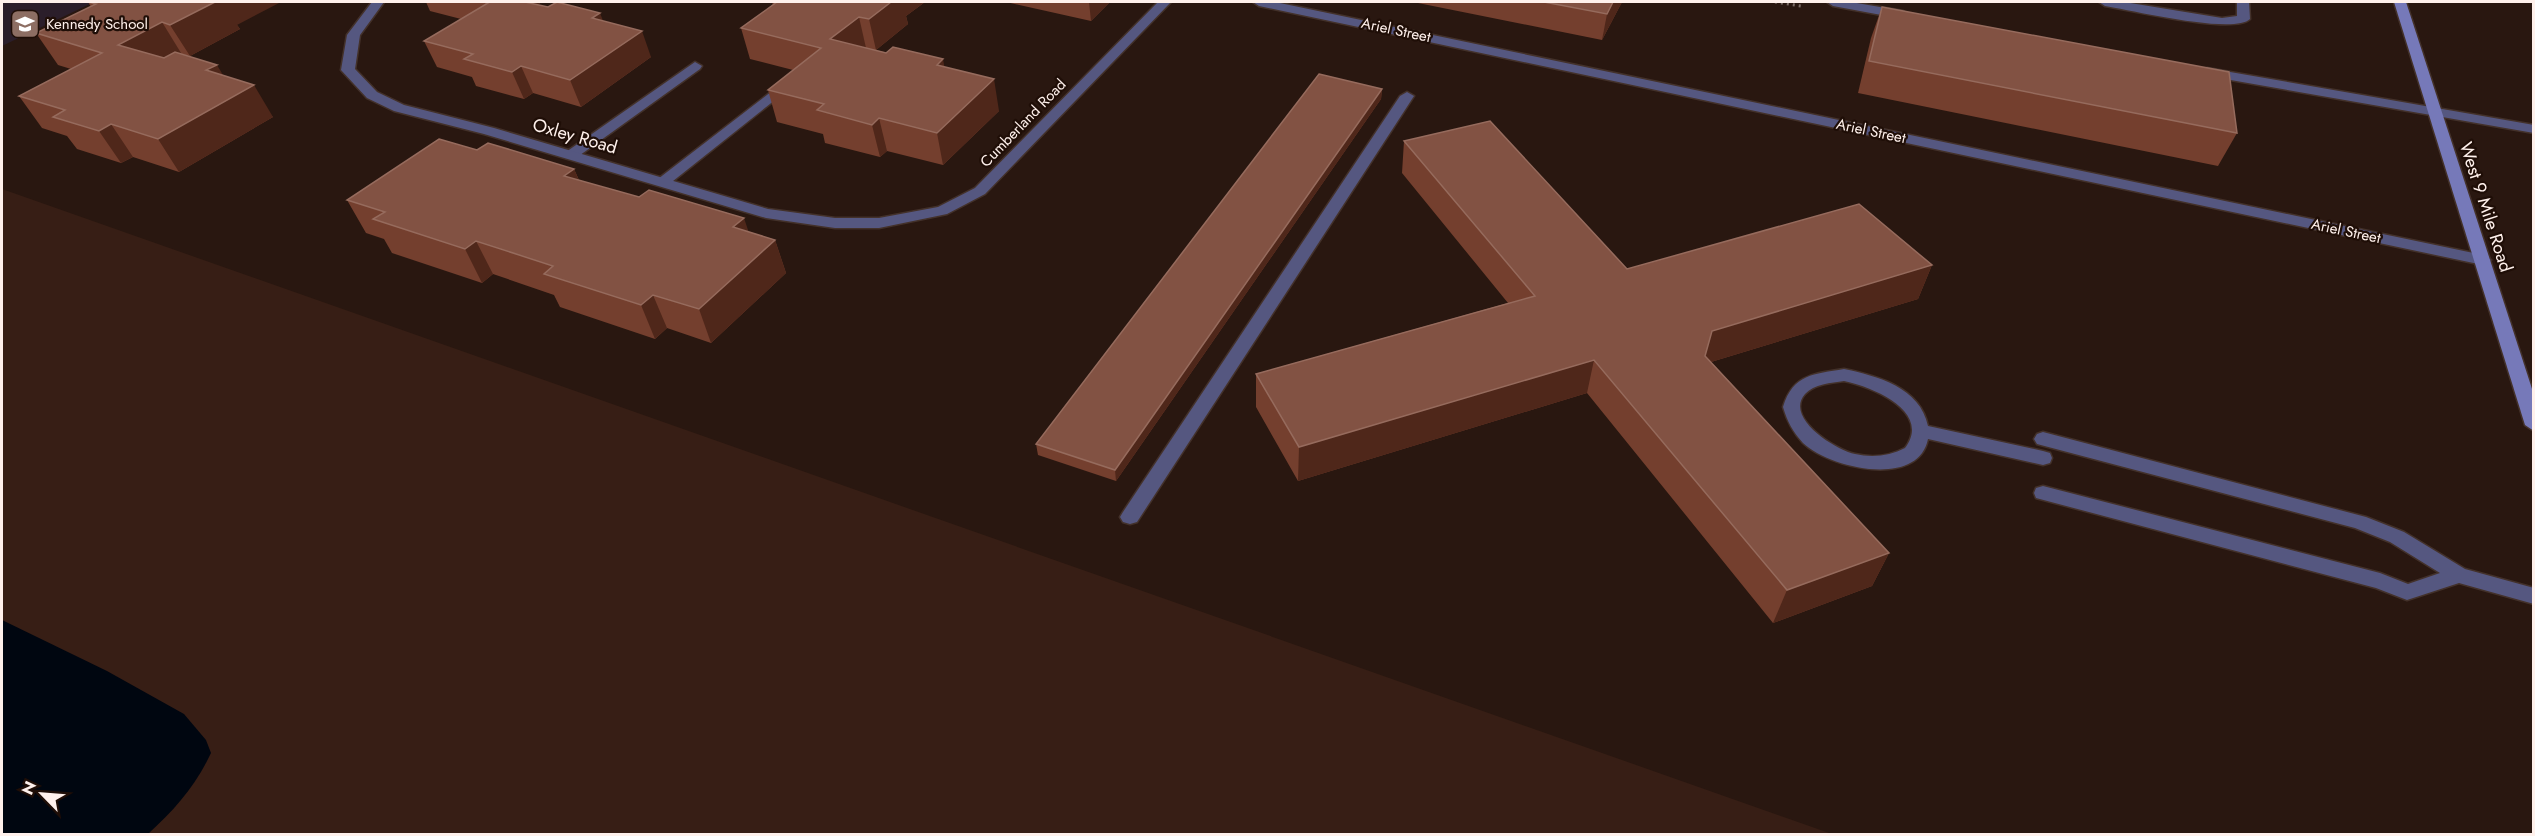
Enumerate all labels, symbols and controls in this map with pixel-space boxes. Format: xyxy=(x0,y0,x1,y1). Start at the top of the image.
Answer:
school or university icon: Kennedy School xyxy=(9,8,41,40)
street label: Ariel Street xyxy=(1359,12,1433,48)
place label: Kennedy School xyxy=(46,13,148,35)
street label: Cumberland Road xyxy=(975,74,1071,172)
street label: Oxley Road xyxy=(530,112,620,160)
street label: Ariel Street xyxy=(1834,113,1908,149)
street label: West 9 Mile Road xyxy=(2453,139,2519,275)
street label: Ariel Street xyxy=(2309,213,2383,249)
north arrow xyxy=(12,764,72,824)
text: N xyxy=(16,777,42,798)

